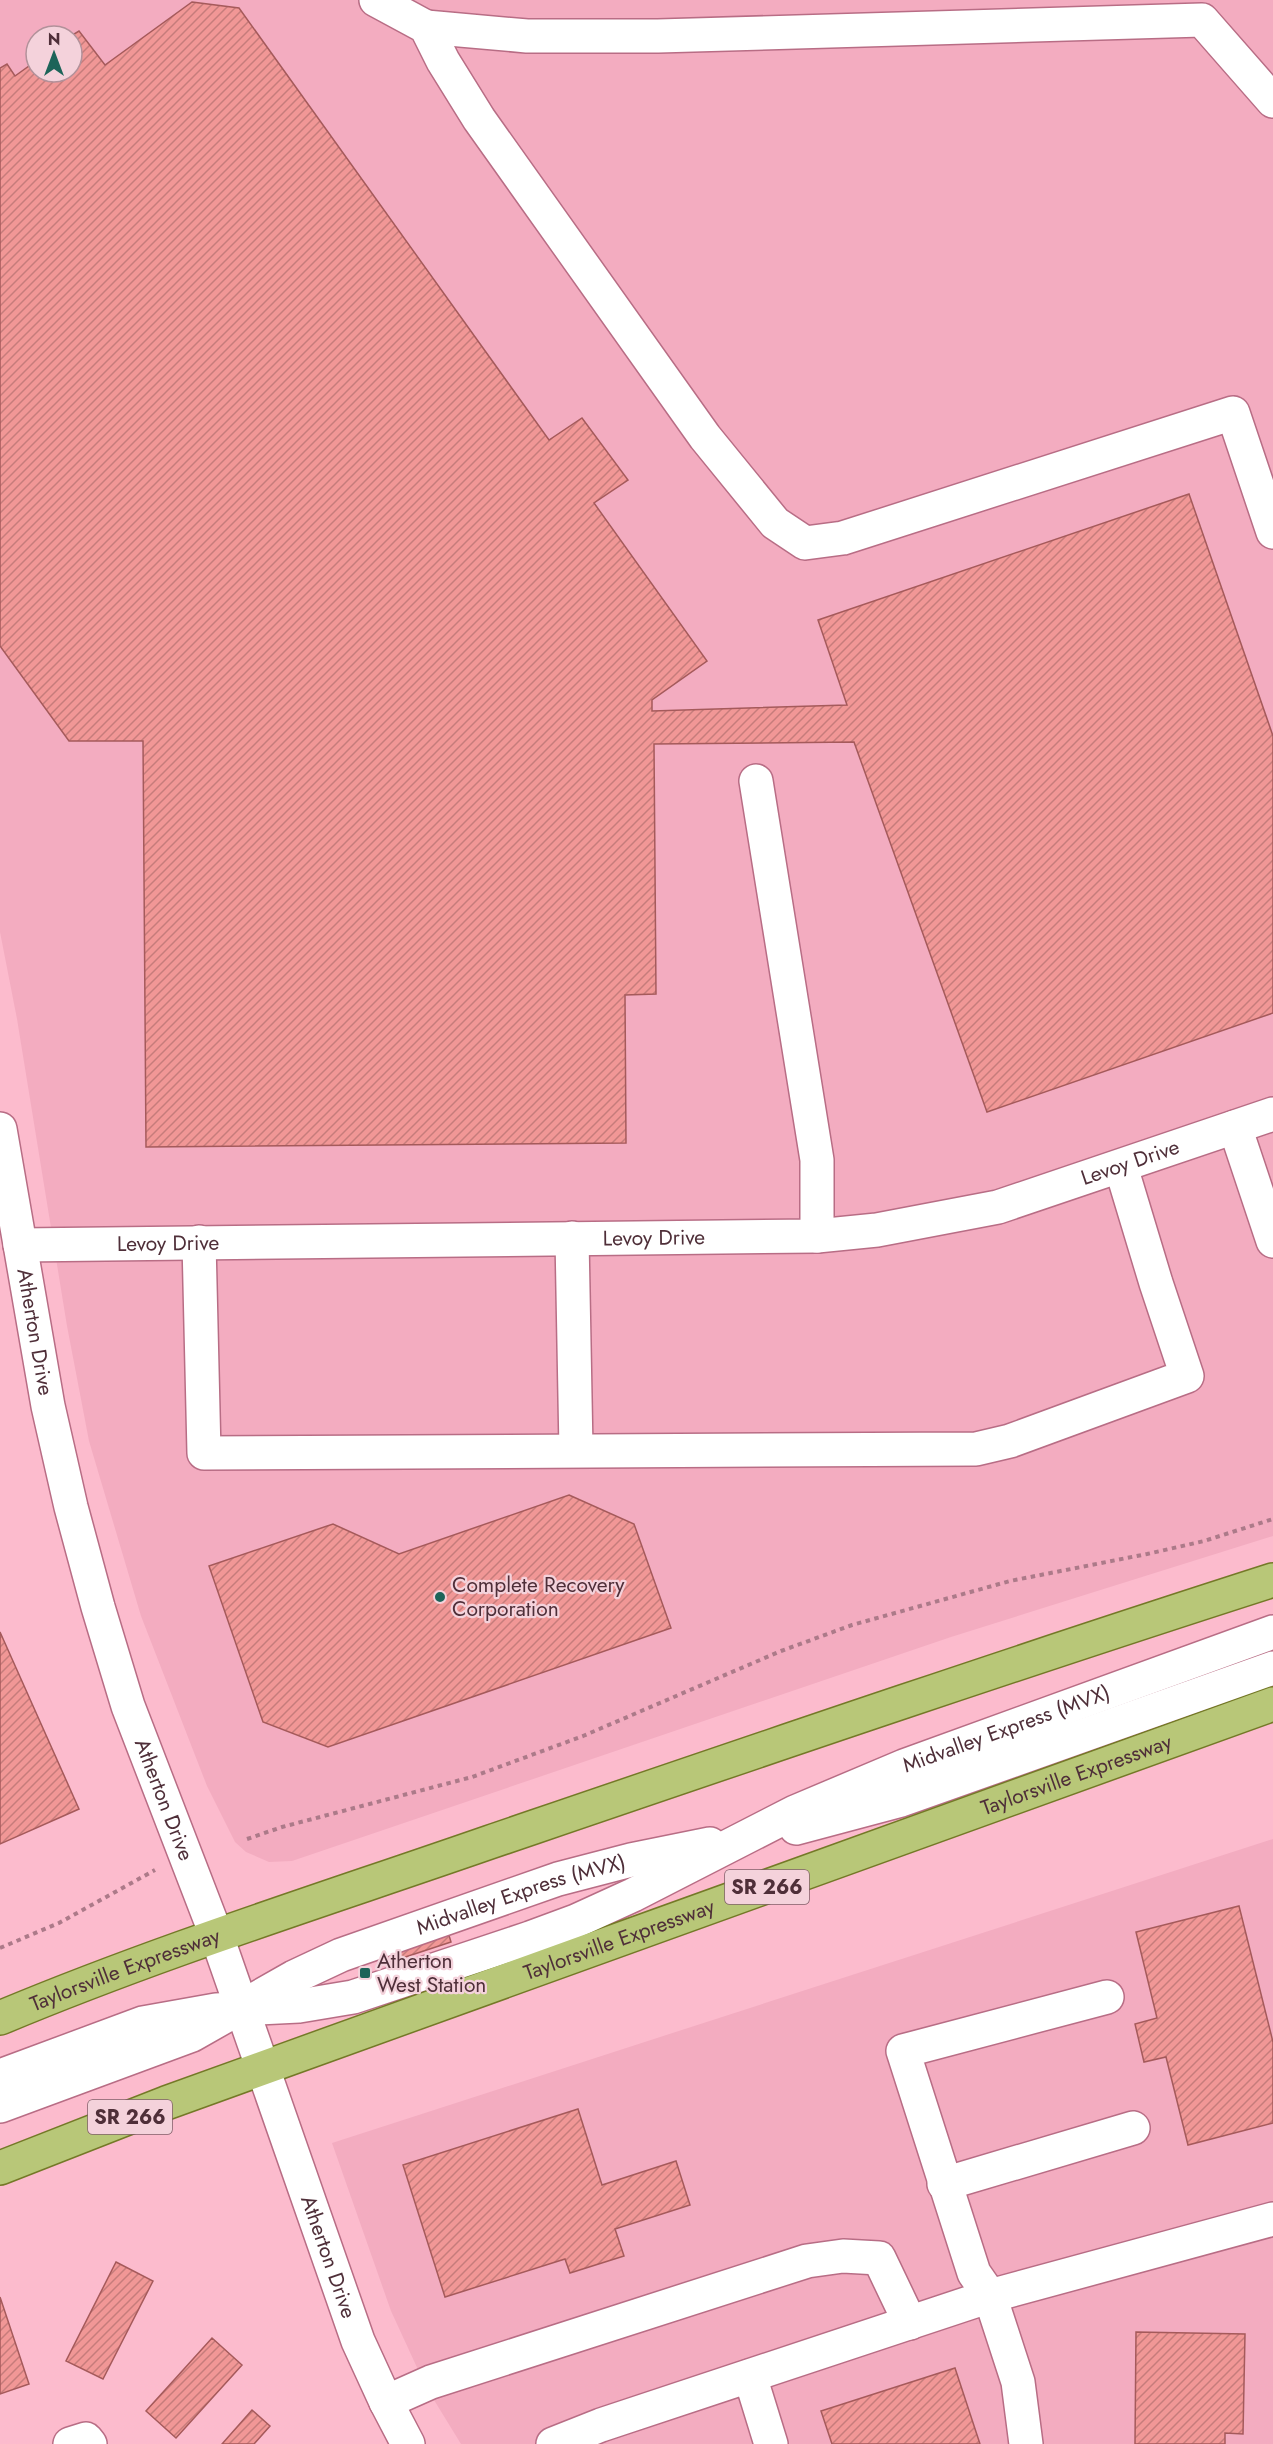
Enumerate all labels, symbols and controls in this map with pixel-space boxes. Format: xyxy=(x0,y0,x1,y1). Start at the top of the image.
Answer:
north arrow xyxy=(24,24,84,84)
text: N xyxy=(48,28,60,51)
street label: Levoy Drive xyxy=(1077,1132,1184,1193)
street label: Levoy Drive xyxy=(603,1222,705,1253)
street label: Levoy Drive xyxy=(117,1228,219,1259)
street label: Atherton Drive xyxy=(9,1266,61,1398)
place label: Complete Recovery Corporation xyxy=(452,1570,625,1624)
marker: Complete Recovery Corporation xyxy=(433,1590,447,1604)
street label: Midvalley Express (MVX) xyxy=(899,1677,1114,1780)
street label: Taylorsville Expressway xyxy=(977,1726,1177,1823)
street label: Atherton Drive xyxy=(127,1734,201,1865)
street label: Midvalley Express (MVX) xyxy=(412,1847,629,1942)
road number: SR 266 xyxy=(725,1870,809,1904)
street label: Taylorsville Expressway xyxy=(520,1891,719,1988)
street label: Taylorsville Expressway xyxy=(25,1920,225,2019)
place label: Atherton West Station xyxy=(377,1946,486,2000)
marker: Atherton West Station xyxy=(358,1966,372,1980)
road number: SR 266 xyxy=(88,2100,172,2134)
street label: Atherton Drive xyxy=(293,2191,364,2323)

